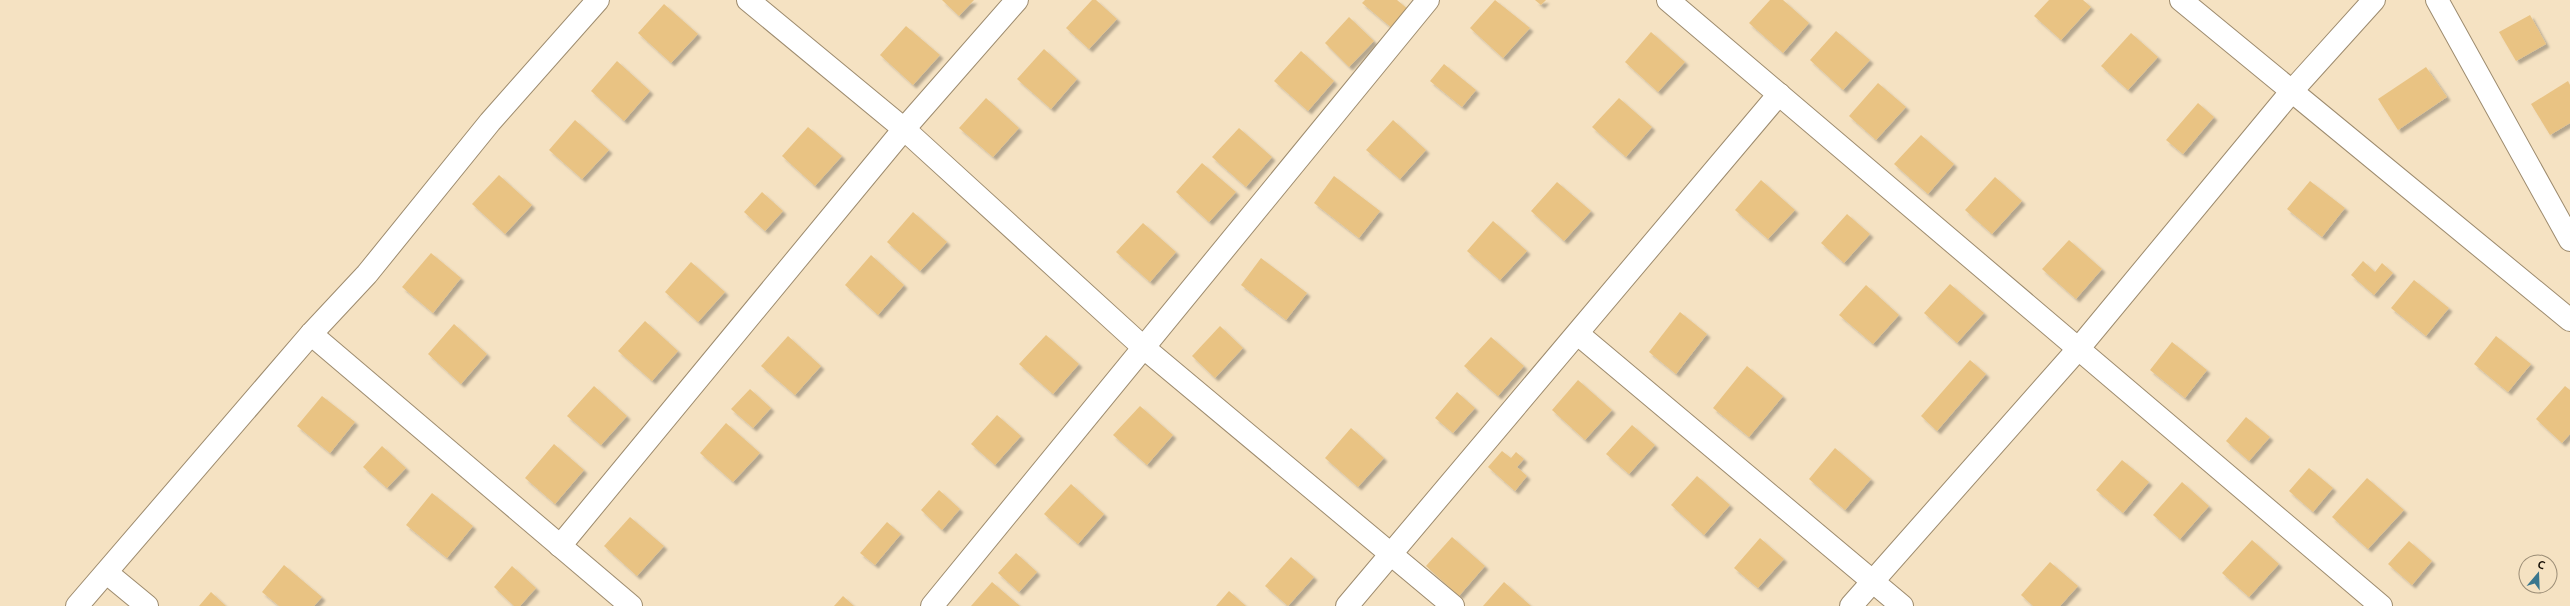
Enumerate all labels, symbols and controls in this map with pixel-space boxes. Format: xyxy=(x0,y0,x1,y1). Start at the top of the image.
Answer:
north arrow xyxy=(2518,554,2558,594)
text: С xyxy=(2536,558,2547,571)

